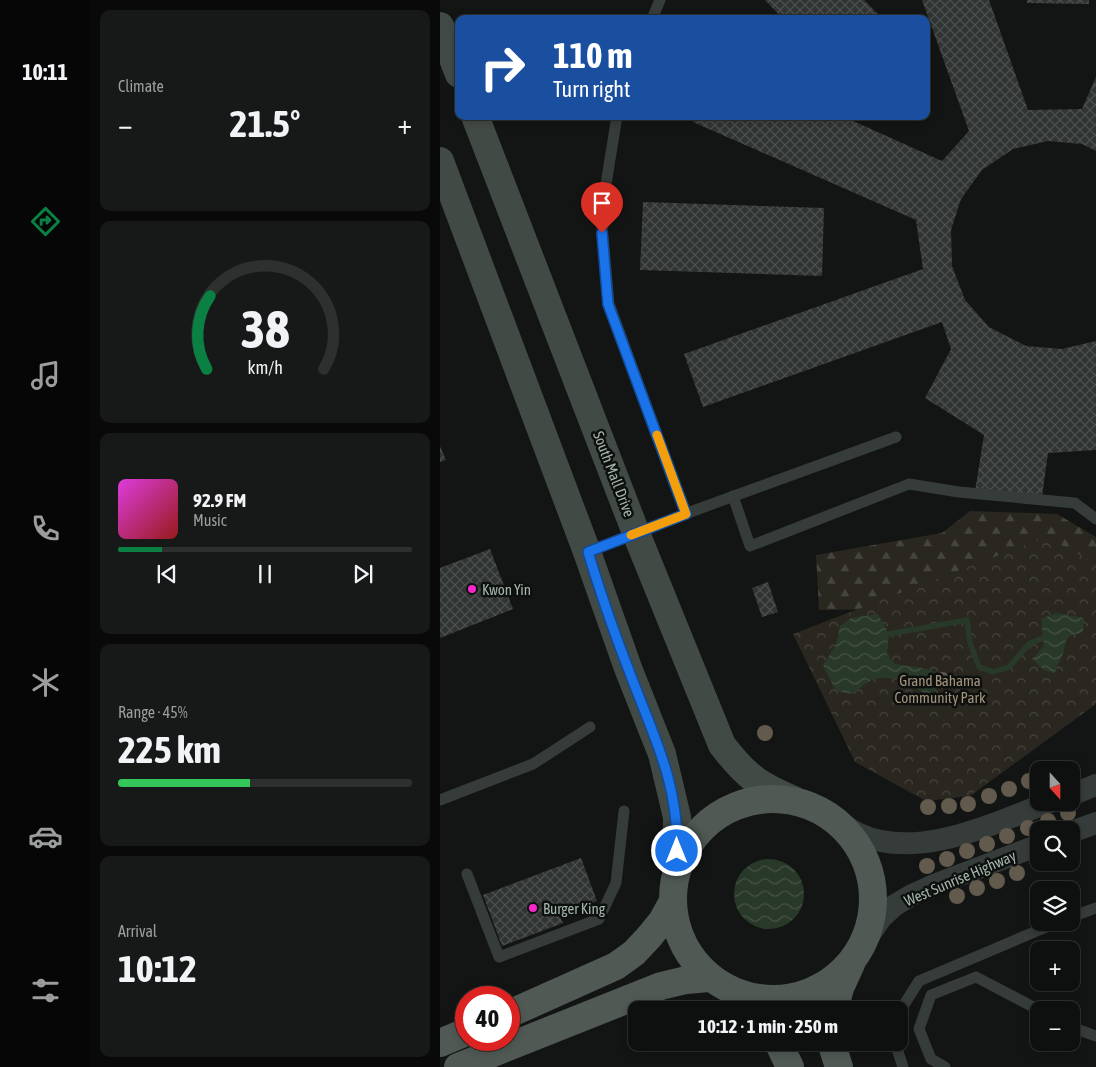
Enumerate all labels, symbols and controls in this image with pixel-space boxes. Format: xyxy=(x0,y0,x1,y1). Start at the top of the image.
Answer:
icon: right xyxy=(470,35,535,100)
text: 110 m xyxy=(553,35,632,75)
text: 10:11 xyxy=(22,59,68,85)
text: Turn right xyxy=(553,76,630,102)
text: Climate xyxy=(118,77,164,95)
text: 21.5° xyxy=(230,102,300,145)
text: − xyxy=(118,108,133,140)
text: + xyxy=(397,108,412,140)
pin xyxy=(581,182,623,233)
icon: arrive xyxy=(588,189,616,217)
icon: directions xyxy=(28,204,63,239)
text: 38 xyxy=(241,299,289,359)
text: km/h xyxy=(247,357,283,378)
icon: music xyxy=(28,358,63,393)
street label: South Mall Drive xyxy=(590,429,638,519)
text: 92.9 FM xyxy=(193,489,246,511)
icon: phone xyxy=(28,511,63,546)
text: Music xyxy=(193,511,227,529)
icon: previous xyxy=(153,560,181,588)
icon: pause xyxy=(251,560,279,588)
icon: next xyxy=(349,560,377,588)
place label: Kwon Yin xyxy=(482,581,531,598)
marker: Kwon Yin xyxy=(466,583,478,595)
icon: climate xyxy=(28,665,63,700)
park label: Grand Bahama Community Park xyxy=(895,672,986,706)
text: Range · 45% xyxy=(118,703,188,721)
text: 225 km xyxy=(118,728,221,771)
north arrow xyxy=(1030,761,1080,811)
map controls xyxy=(1030,761,1080,1051)
icon: car xyxy=(28,819,63,854)
button: search xyxy=(1030,821,1080,871)
position arrow xyxy=(650,824,702,876)
street label: West Sunrise Highway xyxy=(902,847,1018,909)
button: layers xyxy=(1030,881,1080,931)
place label: Burger King xyxy=(543,900,606,917)
marker: Burger King xyxy=(527,902,539,914)
text: Arrival xyxy=(118,922,157,940)
button: + xyxy=(1030,941,1080,991)
text: 10:12 xyxy=(118,947,197,990)
icon: filters xyxy=(28,973,63,1008)
speed limit sign: 40 xyxy=(455,986,520,1051)
button: − xyxy=(1030,1001,1080,1051)
text: 10:12 · 1 min · 250 m xyxy=(698,1015,838,1037)

